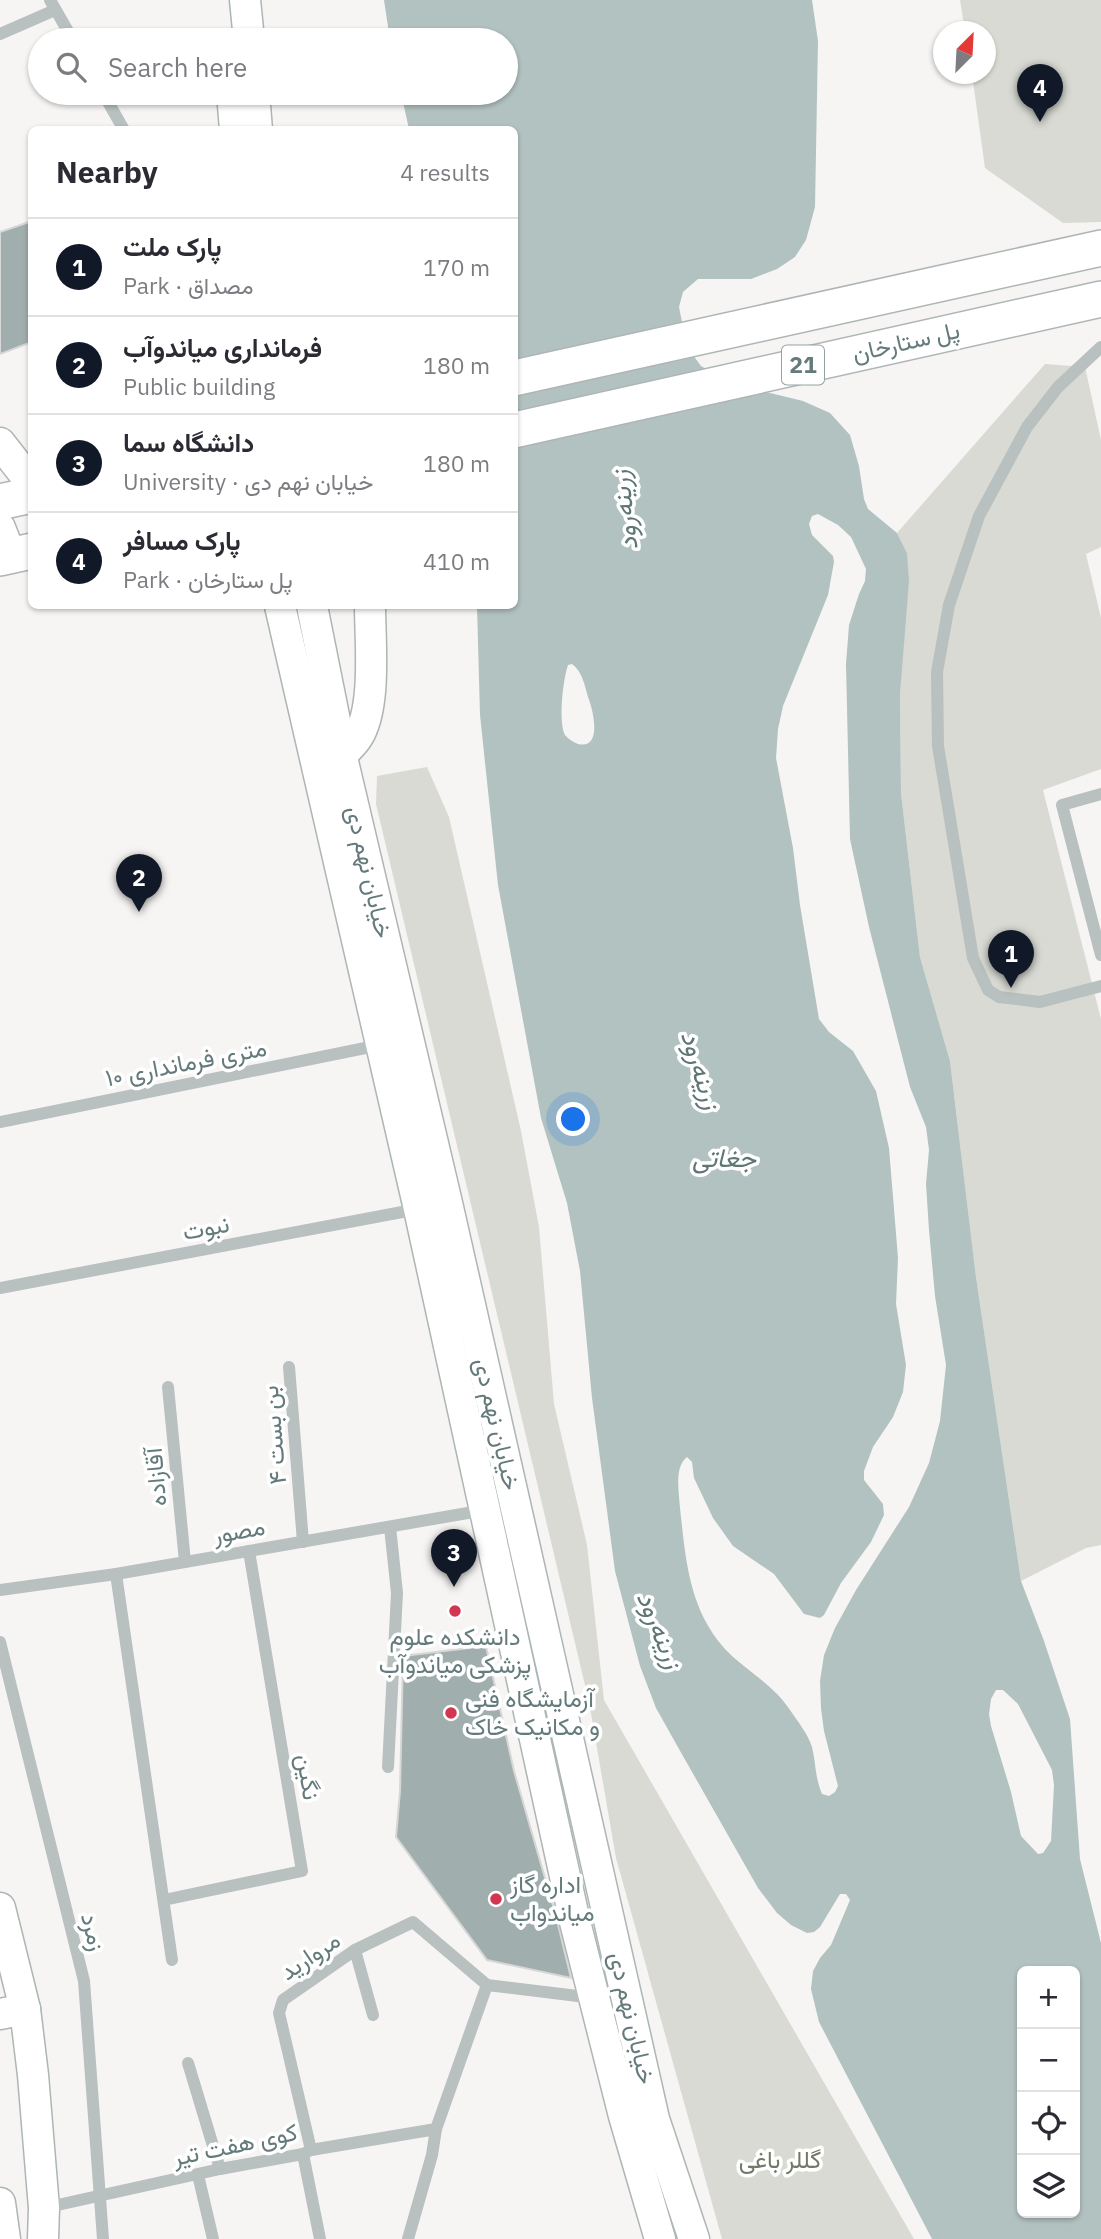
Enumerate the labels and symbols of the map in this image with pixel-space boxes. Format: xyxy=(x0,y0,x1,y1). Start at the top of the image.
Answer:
north arrow xyxy=(933,21,996,84)
pin: 4 xyxy=(1017,64,1063,122)
street label: پل ستارخان xyxy=(849,313,963,370)
road number: 21 xyxy=(782,346,824,384)
water label: زرینه‌رود xyxy=(601,467,645,552)
street label: خیابان نهم دی xyxy=(338,803,401,941)
pin: 2 xyxy=(116,854,162,912)
pin: 1 xyxy=(988,930,1034,988)
water label: زرینه‌رود xyxy=(674,1026,730,1114)
street label: ۱۰ متری فرمانداری xyxy=(102,1031,269,1093)
your location xyxy=(556,1102,590,1136)
water label: جغاتی xyxy=(692,1140,758,1174)
street label: نبوت xyxy=(180,1207,232,1247)
street label: خیابان نهم دی xyxy=(466,1355,529,1493)
street label: بن بست ۴ xyxy=(253,1384,293,1486)
street label: آقازاده xyxy=(136,1444,173,1508)
street label: مصور xyxy=(209,1510,267,1550)
pin: 3 xyxy=(431,1529,477,1587)
water label: زرینه‌رود xyxy=(630,1586,692,1674)
marker: دانشکده علوم پزشکی میاندوآب xyxy=(447,1603,463,1619)
place label: دانشکده علوم پزشکی میاندوآب xyxy=(379,1620,531,1681)
place label: آزمایشگاه فنی و مکانیک خاک xyxy=(465,1682,600,1742)
marker: آزمایشگاه فنی و مکانیک خاک xyxy=(443,1705,459,1721)
street label: نگین xyxy=(290,1752,328,1802)
place label: اداره گاز میاندواب xyxy=(509,1868,595,1928)
marker: اداره گاز میاندواب xyxy=(488,1891,504,1907)
street label: زمرد xyxy=(74,1909,114,1954)
street label: مروارید xyxy=(273,1923,346,1987)
street label: خیابان نهم دی xyxy=(601,1949,664,2087)
street label: کوی هفت تیر xyxy=(169,2115,300,2173)
park label: گللر باغی xyxy=(739,2143,821,2175)

